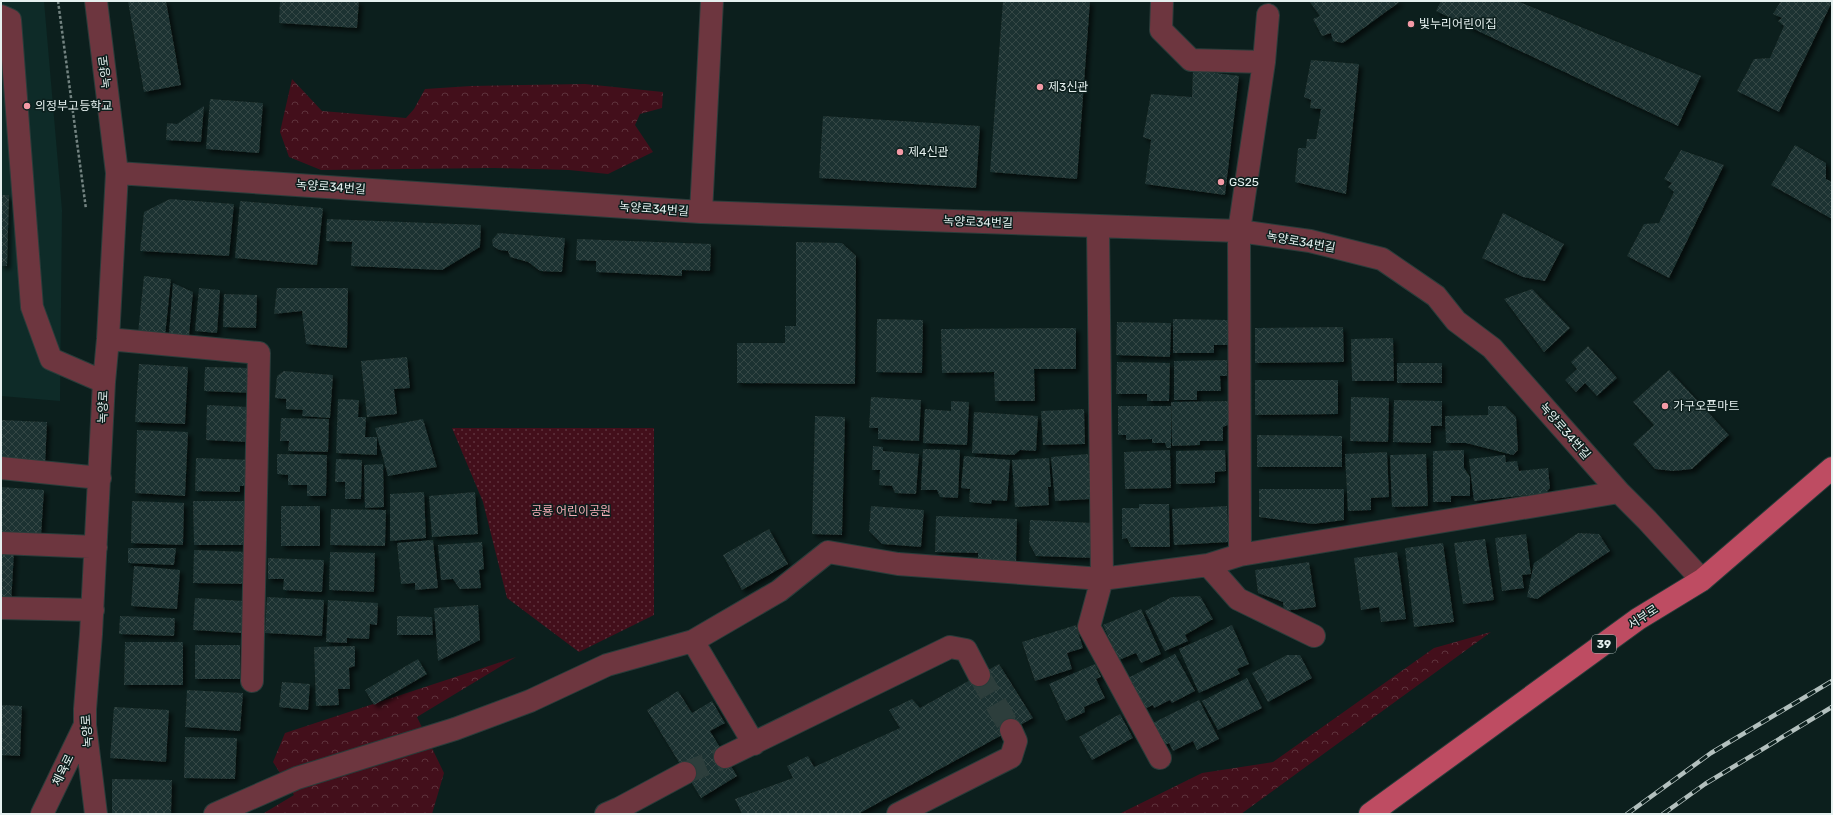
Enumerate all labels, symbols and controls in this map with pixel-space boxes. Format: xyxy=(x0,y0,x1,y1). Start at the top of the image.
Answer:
place label: 빛누리어린이집 xyxy=(1419,17,1496,31)
marker: 빛누리어린이집 xyxy=(1406,19,1416,29)
street label: 녹양로 xyxy=(96,55,114,89)
place label: 제3신관 xyxy=(1048,80,1088,94)
marker: 제3신관 xyxy=(1035,82,1045,92)
place label: 의정부고등학교 xyxy=(35,99,112,113)
marker: 의정부고등학교 xyxy=(22,101,32,111)
place label: 제4신관 xyxy=(908,145,949,159)
marker: 제4신관 xyxy=(895,147,905,157)
place label: GS25 xyxy=(1229,175,1259,189)
marker: GS25 xyxy=(1216,177,1226,187)
street label: 녹양로34번길 xyxy=(296,178,366,196)
street label: 녹양로34번길 xyxy=(619,200,689,218)
street label: 녹양로34번길 xyxy=(943,214,1013,230)
street label: 녹양로34번길 xyxy=(1265,229,1337,255)
street label: 녹양로 xyxy=(95,390,111,424)
place label: 가구오픈마트 xyxy=(1673,399,1739,413)
street label: 녹양로34번길 xyxy=(1537,400,1593,462)
marker: 가구오픈마트 xyxy=(1660,401,1670,411)
park label: 공룡 어린이공원 xyxy=(531,504,611,518)
street label: 서부로 xyxy=(1625,602,1661,632)
road number: 39 xyxy=(1592,635,1616,653)
street label: 녹양로 xyxy=(79,714,95,748)
street label: 체육로 xyxy=(49,752,77,788)

